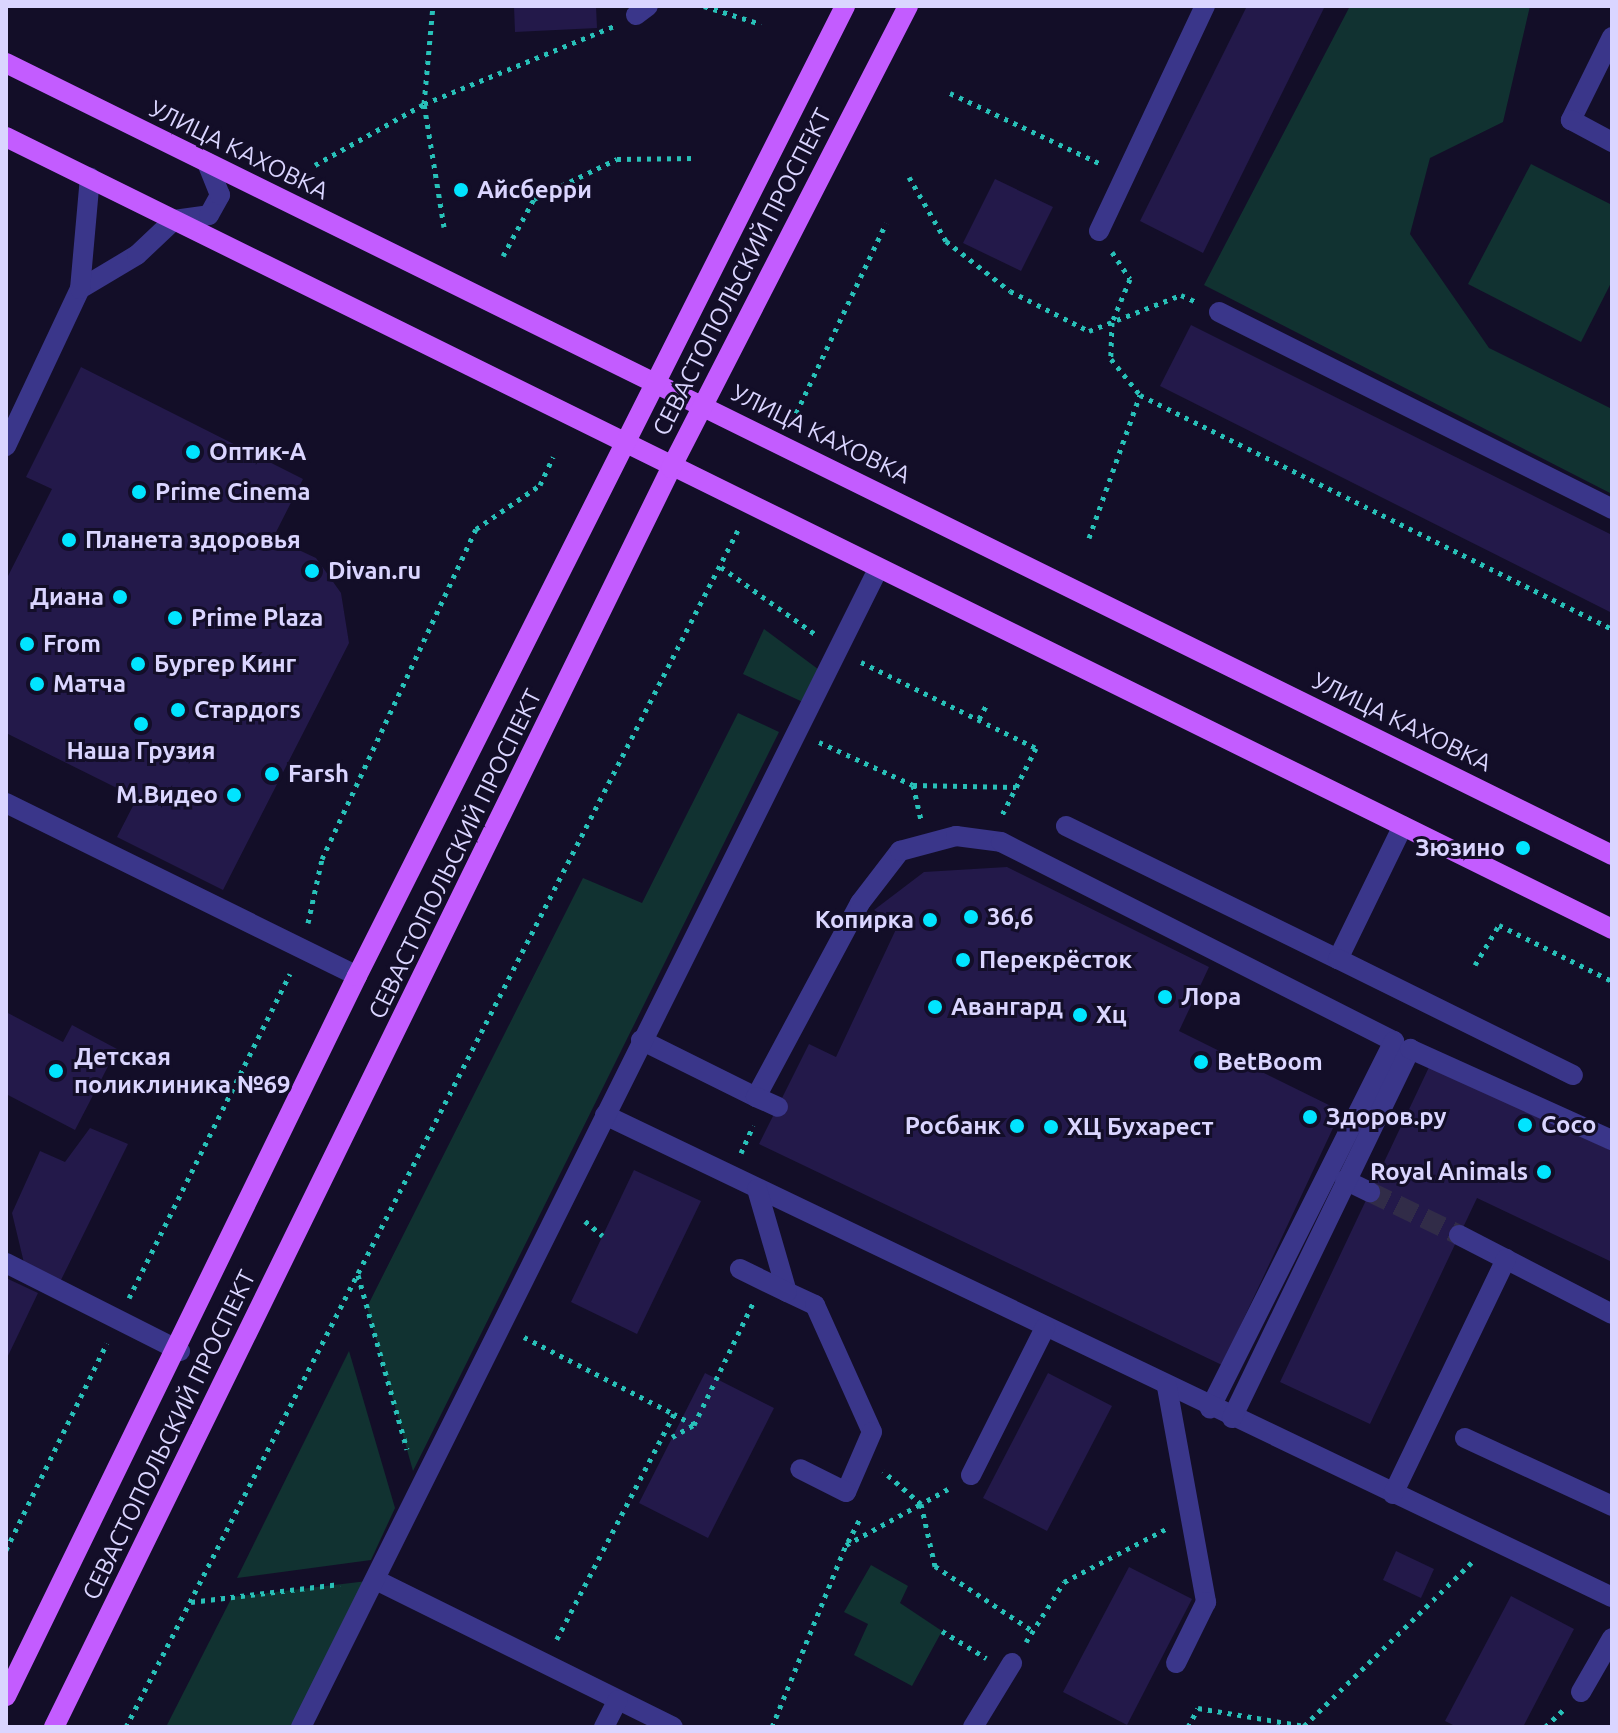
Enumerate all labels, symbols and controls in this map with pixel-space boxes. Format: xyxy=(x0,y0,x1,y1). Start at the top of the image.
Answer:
street label: УЛИЦА КАХОВКА xyxy=(145,94,333,206)
street label: СЕВАСТОПОЛЬСКИЙ ПРОСПЕКТ xyxy=(647,104,837,440)
place label: Айсберри xyxy=(477,176,592,204)
marker: Айсберри xyxy=(452,181,470,199)
street label: УЛИЦА КАХОВКА xyxy=(727,378,915,490)
place label: Оптик-А xyxy=(209,438,306,466)
marker: Оптик-А xyxy=(184,443,202,461)
place label: Prime Cinema xyxy=(155,478,311,506)
marker: Prime Cinema xyxy=(130,483,148,501)
place label: Планета здоровья xyxy=(85,526,301,554)
marker: Планета здоровья xyxy=(60,531,78,549)
place label: Divan.ru xyxy=(328,557,421,585)
marker: Divan.ru xyxy=(303,562,321,580)
place label: Диана xyxy=(30,583,104,611)
marker: Диана xyxy=(111,588,129,606)
place label: Prime Plaza xyxy=(191,604,323,632)
marker: Prime Plaza xyxy=(166,609,184,627)
place label: From xyxy=(43,630,101,658)
marker: From xyxy=(18,635,36,653)
place label: Бургер Кинг xyxy=(154,650,296,678)
marker: Бургер Кинг xyxy=(129,655,147,673)
street label: УЛИЦА КАХОВКА xyxy=(1308,666,1496,778)
place label: Матча xyxy=(53,670,126,698)
marker: Матча xyxy=(28,675,46,693)
street label: СЕВАСТОПОЛЬСКИЙ ПРОСПЕКТ xyxy=(362,684,548,1024)
place label: Стардогs xyxy=(194,696,301,724)
marker: Стардогs xyxy=(169,701,187,719)
marker: Наша Грузия xyxy=(132,715,150,733)
place label: Наша Грузия xyxy=(66,737,216,765)
place label: Farsh xyxy=(288,760,349,788)
marker: Farsh xyxy=(263,765,281,783)
place label: М.Видео xyxy=(116,781,218,809)
marker: М.Видео xyxy=(225,786,243,804)
place label: Зюзино xyxy=(1415,834,1505,862)
marker: Зюзино xyxy=(1512,837,1534,859)
place label: 36,6 xyxy=(987,903,1034,931)
place label: Копирка xyxy=(815,906,914,934)
marker: 36,6 xyxy=(962,908,980,926)
marker: Копирка xyxy=(921,911,939,929)
place label: Перекрёсток xyxy=(979,946,1132,974)
marker: Перекрёсток xyxy=(954,951,972,969)
place label: Лора xyxy=(1181,983,1241,1011)
marker: Лора xyxy=(1156,988,1174,1006)
place label: Авангард xyxy=(951,993,1063,1021)
marker: Авангард xyxy=(926,998,944,1016)
place label: Хц xyxy=(1096,1001,1127,1029)
marker: Хц xyxy=(1071,1006,1089,1024)
place label: Детская поликлиника №69 xyxy=(74,1043,291,1099)
place label: BetBoom xyxy=(1217,1048,1323,1076)
marker: BetBoom xyxy=(1192,1053,1210,1071)
marker: Детская поликлиника №69 xyxy=(45,1060,67,1082)
place label: Здоров.ру xyxy=(1326,1103,1446,1131)
marker: Здоров.ру xyxy=(1301,1108,1319,1126)
place label: Coco xyxy=(1541,1111,1596,1139)
place label: Росбанк xyxy=(905,1112,1001,1140)
place label: ХЦ Бухарест xyxy=(1067,1113,1214,1141)
marker: Coco xyxy=(1516,1116,1534,1134)
marker: Росбанк xyxy=(1008,1117,1026,1135)
marker: ХЦ Бухарест xyxy=(1042,1118,1060,1136)
place label: Royal Animals xyxy=(1370,1158,1528,1186)
marker: Royal Animals xyxy=(1535,1163,1553,1181)
street label: СЕВАСТОПОЛЬСКИЙ ПРОСПЕКТ xyxy=(76,1265,262,1605)

